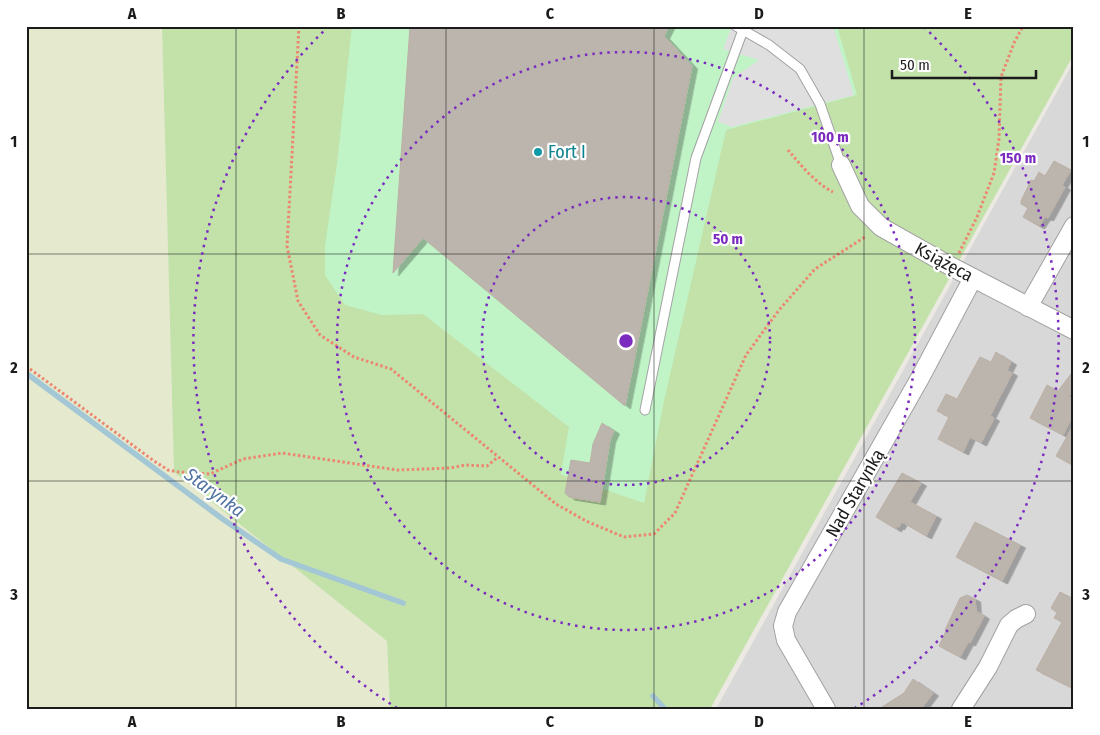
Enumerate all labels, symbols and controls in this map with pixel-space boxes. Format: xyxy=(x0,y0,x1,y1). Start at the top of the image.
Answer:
text: A xyxy=(127,4,137,23)
text: B xyxy=(337,4,346,23)
text: C xyxy=(546,4,555,23)
text: D xyxy=(754,4,764,23)
text: E xyxy=(964,4,972,23)
scale bar xyxy=(892,48,1036,80)
text: 50 m xyxy=(900,56,930,74)
text: 100 m xyxy=(811,128,849,146)
text: 1 xyxy=(11,132,17,151)
text: 1 xyxy=(1083,132,1089,151)
place label: Fort I xyxy=(548,141,586,163)
marker: Fort I xyxy=(532,146,544,158)
text: 150 m xyxy=(1000,149,1036,167)
text: 50 m xyxy=(713,230,743,248)
street label: Książęca xyxy=(911,238,977,287)
centre of rings xyxy=(617,332,635,350)
text: 2 xyxy=(9,358,18,377)
text: 2 xyxy=(1081,358,1090,377)
street label: Nad Starynką xyxy=(821,445,889,541)
water label: Starynka xyxy=(179,462,249,522)
text: 3 xyxy=(9,585,18,604)
text: 3 xyxy=(1081,585,1090,604)
text: A xyxy=(127,712,137,731)
text: B xyxy=(337,712,346,731)
text: C xyxy=(546,712,555,731)
text: D xyxy=(754,712,764,731)
text: E xyxy=(964,712,972,731)

